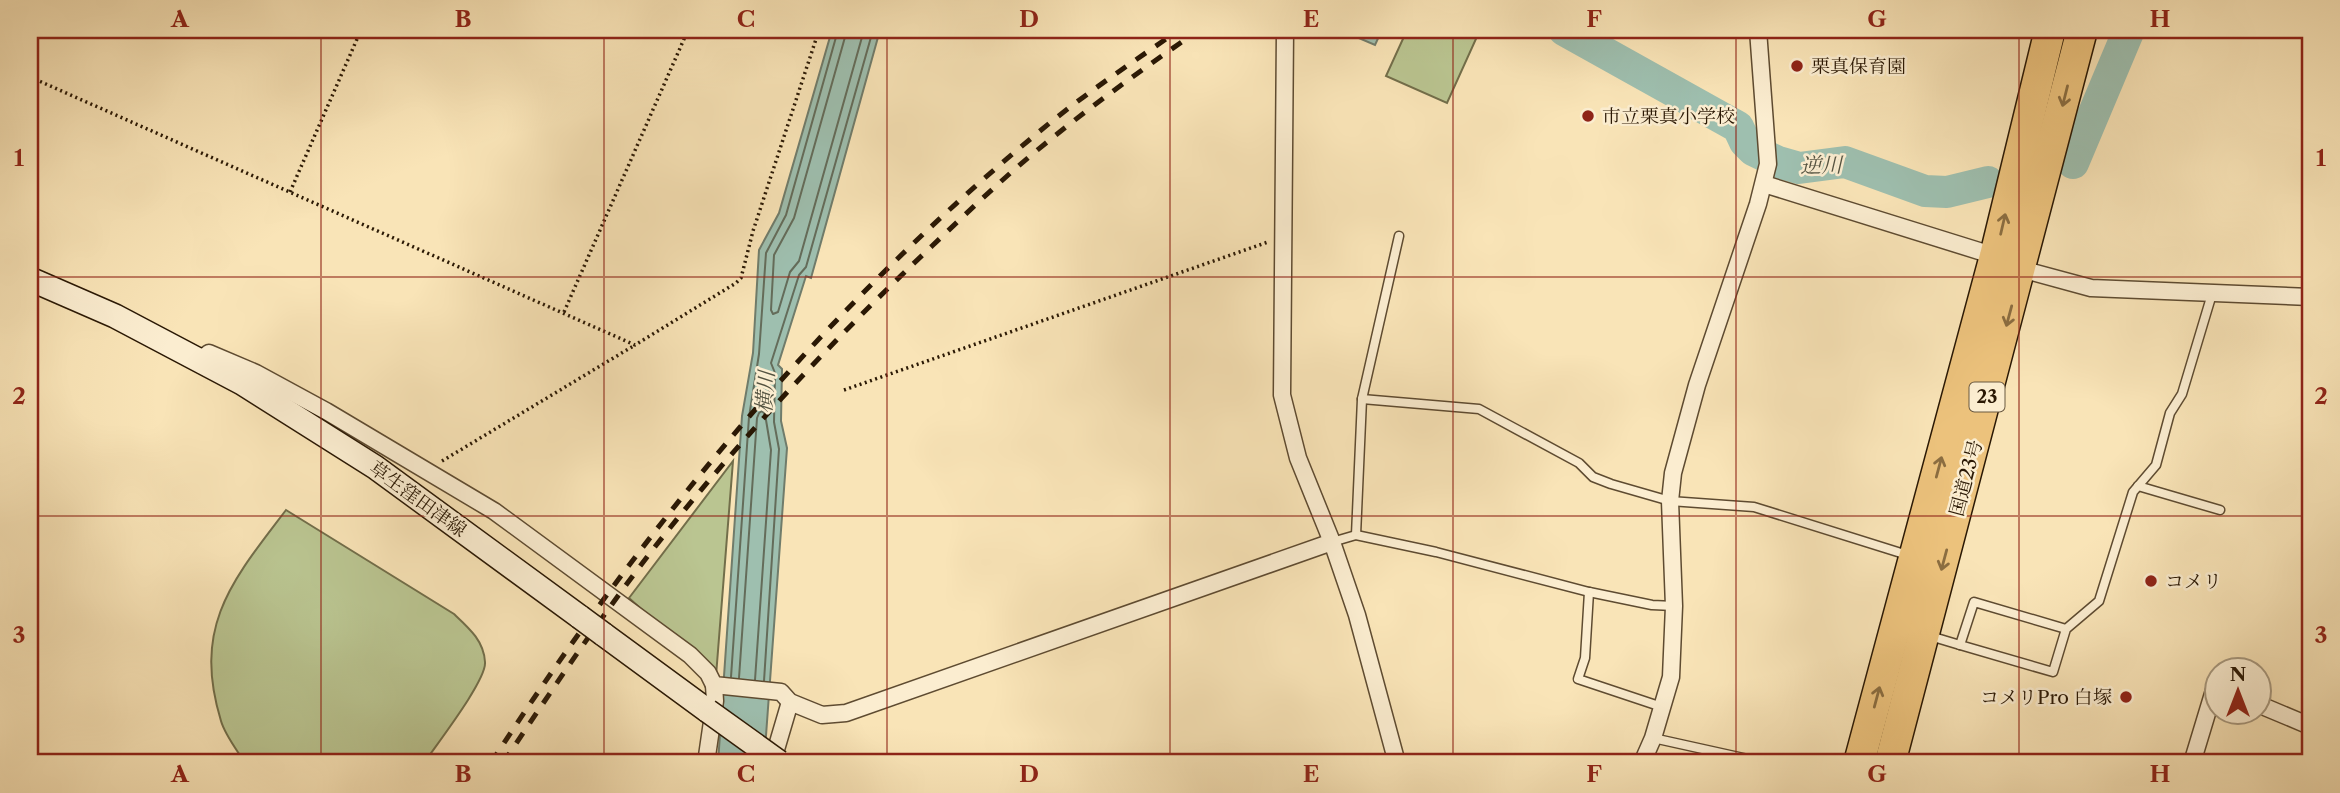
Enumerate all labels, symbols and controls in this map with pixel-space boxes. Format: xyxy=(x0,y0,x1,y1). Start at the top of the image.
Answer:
text: A xyxy=(170,5,190,33)
text: B xyxy=(454,5,472,33)
text: C xyxy=(737,5,755,33)
text: D xyxy=(1019,5,1039,33)
text: E xyxy=(1303,5,1319,33)
text: F xyxy=(1586,5,1602,33)
text: G xyxy=(1867,5,1887,33)
text: H xyxy=(2150,5,2171,33)
place label: 栗真保育園 xyxy=(1811,55,1906,78)
marker: 栗真保育園 xyxy=(1789,58,1805,74)
one-way arrow xyxy=(2058,84,2071,107)
place label: 市立栗真小学校 xyxy=(1602,105,1735,128)
marker: 市立栗真小学校 xyxy=(1580,108,1596,124)
text: 1 xyxy=(14,144,25,172)
text: 1 xyxy=(2316,144,2327,172)
water label: 逆川 xyxy=(1800,152,1844,178)
one-way arrow xyxy=(1997,213,2010,235)
one-way arrow xyxy=(2001,305,2014,327)
water label: 横川 xyxy=(751,368,779,414)
text: 2 xyxy=(12,382,26,410)
road number: 23 xyxy=(1969,382,2004,412)
text: 2 xyxy=(2314,382,2328,410)
street label: 国道23号 xyxy=(1945,437,1987,519)
street label: 草生窪田津線 xyxy=(365,456,471,542)
one-way arrow xyxy=(1933,456,1946,478)
one-way arrow xyxy=(1937,548,1950,571)
place label: コメリ xyxy=(2165,570,2222,593)
marker: コメリ xyxy=(2143,573,2159,589)
text: 3 xyxy=(13,621,26,649)
text: 3 xyxy=(2315,621,2328,649)
north arrow xyxy=(2204,656,2274,726)
text: N xyxy=(2230,663,2246,686)
place label: コメリPro 白塚 xyxy=(1980,686,2112,709)
one-way arrow xyxy=(1871,687,1884,709)
marker: コメリPro 白塚 xyxy=(2118,689,2134,705)
text: A xyxy=(170,760,190,788)
text: B xyxy=(454,760,472,788)
text: C xyxy=(737,760,755,788)
text: D xyxy=(1019,760,1039,788)
text: E xyxy=(1303,760,1319,788)
text: F xyxy=(1586,760,1602,788)
text: G xyxy=(1867,760,1887,788)
text: H xyxy=(2150,760,2171,788)

